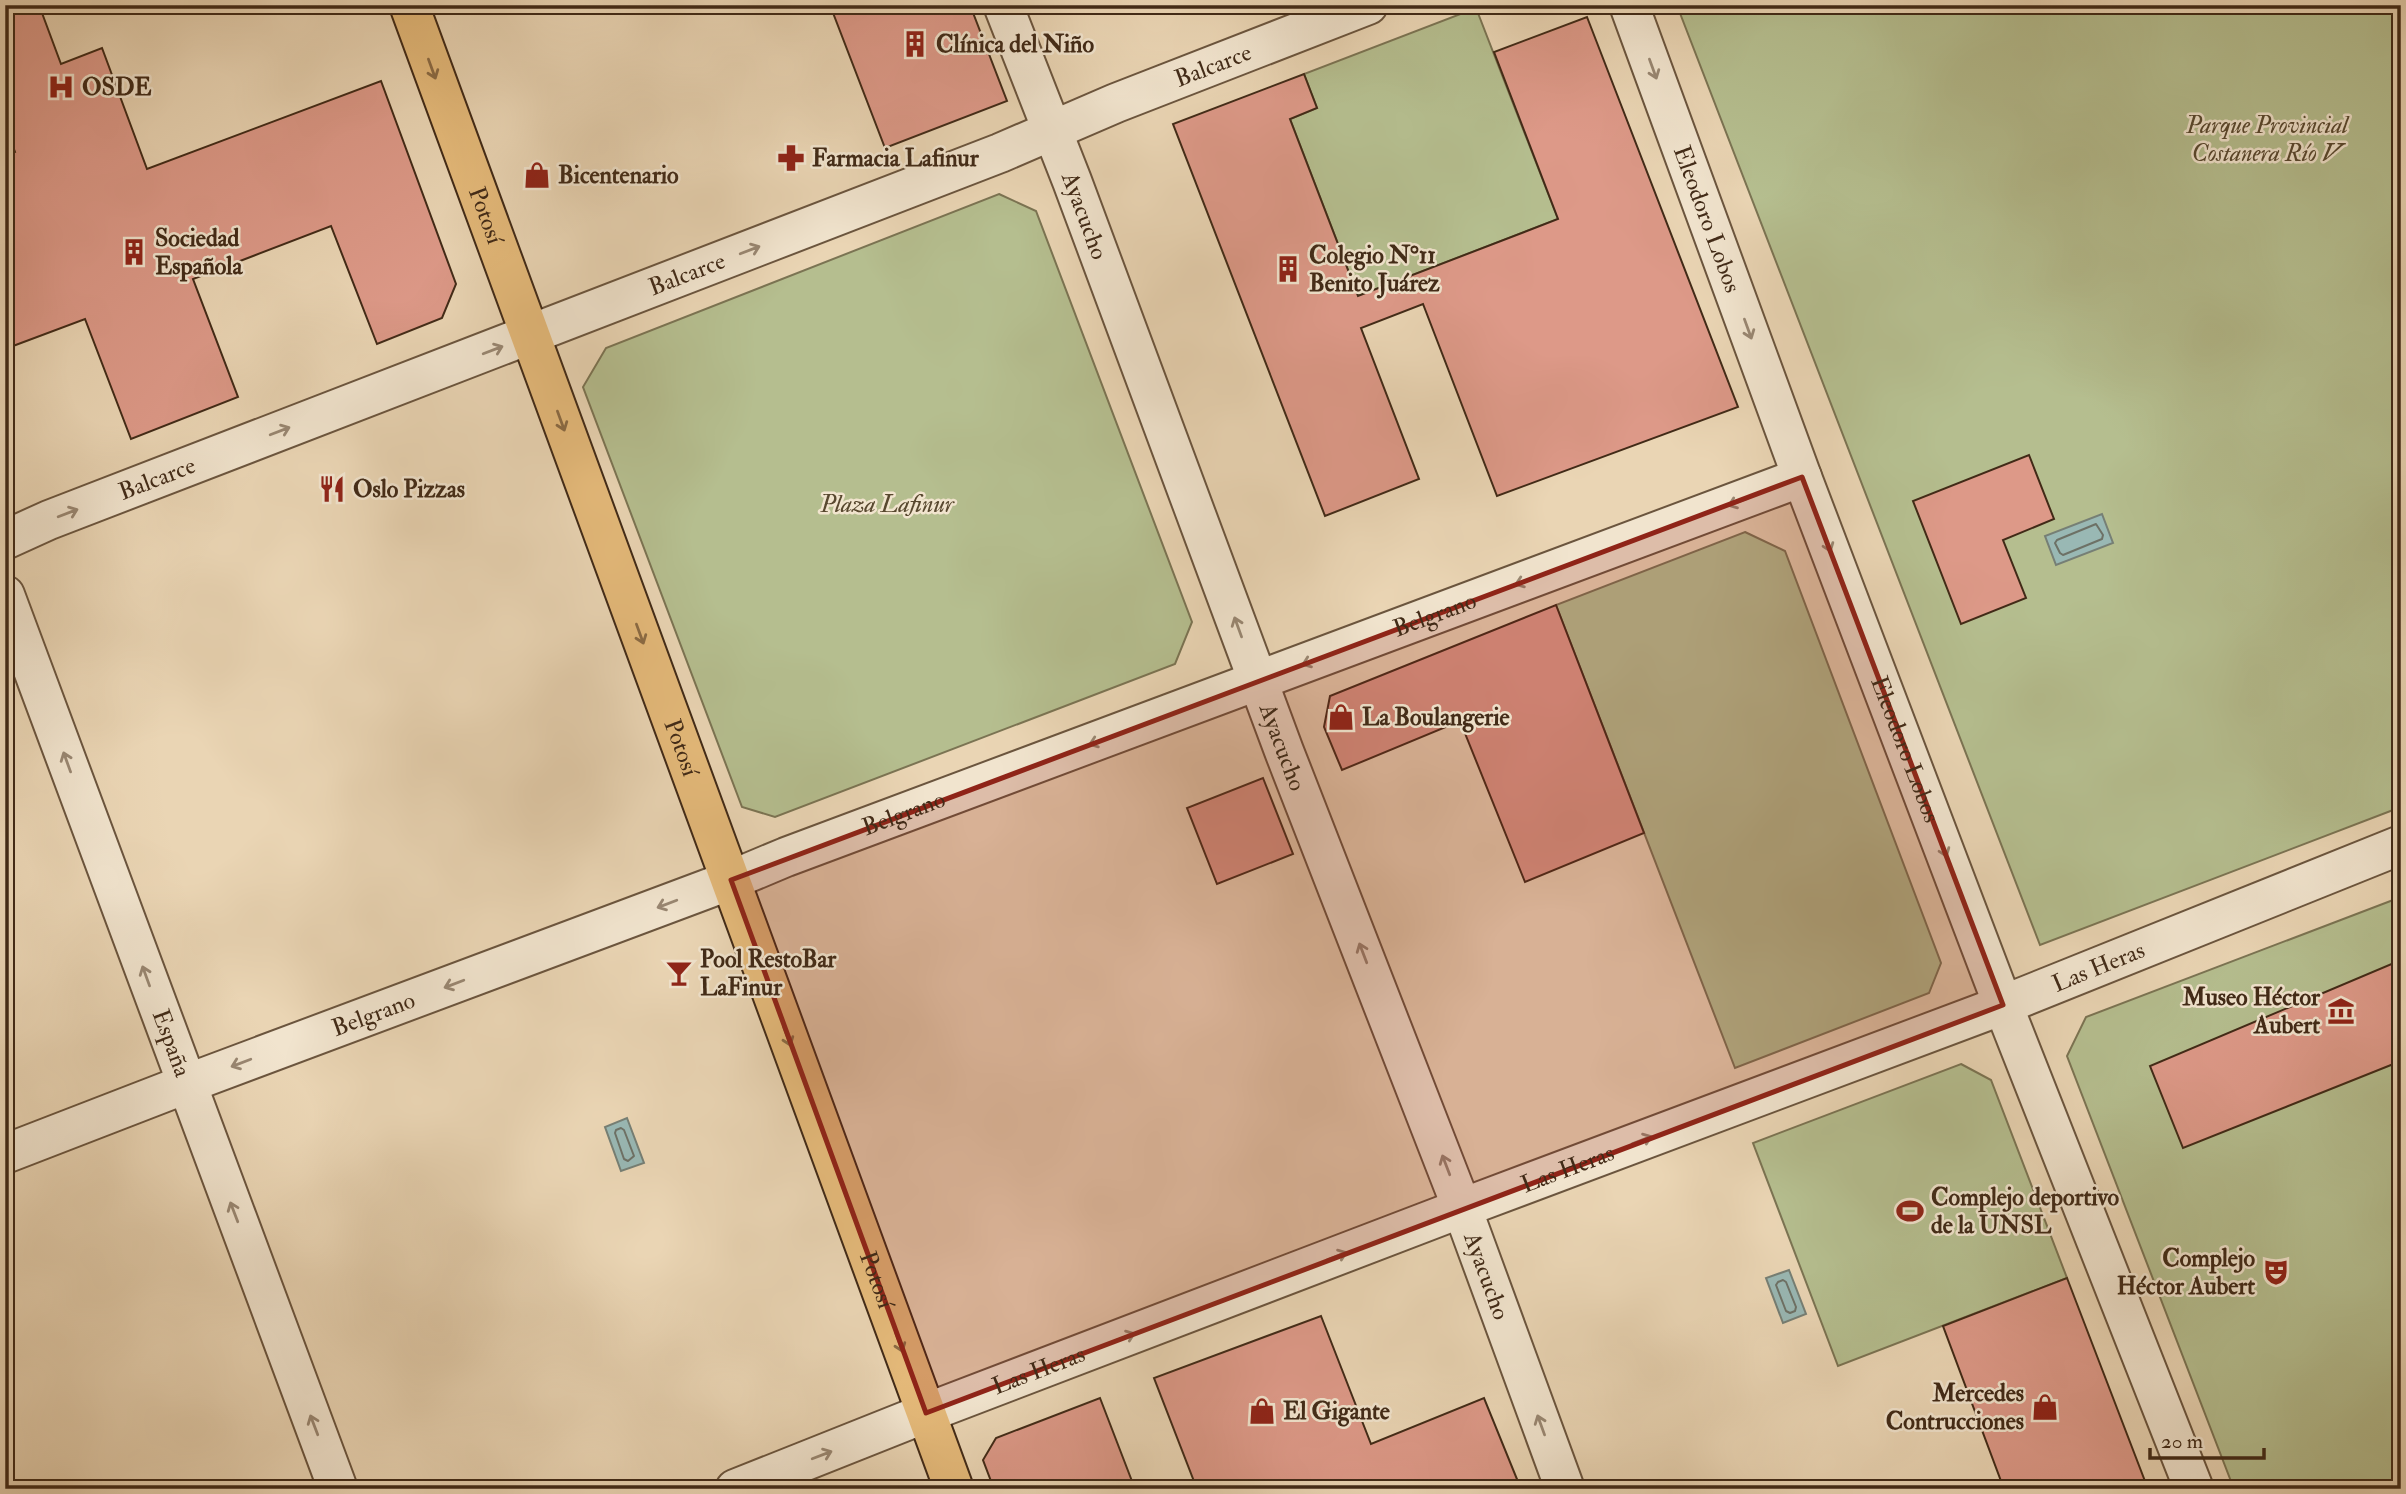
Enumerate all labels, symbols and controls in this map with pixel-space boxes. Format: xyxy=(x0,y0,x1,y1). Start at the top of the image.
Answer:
building icon: Clínica del Niño xyxy=(900,29,930,59)
place label: Clínica del Niño xyxy=(936,29,1094,60)
street label: Balcarce xyxy=(1170,36,1256,94)
one-way arrow xyxy=(427,58,440,80)
one-way arrow xyxy=(1648,58,1660,80)
hospital icon: OSDE xyxy=(46,72,76,102)
place label: OSDE xyxy=(82,72,151,103)
park label: Parque Provincial Costanera Río V xyxy=(2185,110,2350,169)
street label: Eleodoro Lobos xyxy=(1666,141,1749,297)
pharmacy icon: Farmacia Lafinur xyxy=(776,143,806,173)
place label: Farmacia Lafinur xyxy=(812,143,980,174)
shop icon: Bicentenario xyxy=(522,160,552,190)
place label: Bicentenario xyxy=(558,160,679,191)
street label: Ayacucho xyxy=(1054,166,1115,264)
street label: Potosí xyxy=(462,182,511,250)
place label: Sociedad Española xyxy=(155,223,243,282)
building icon: Sociedad Española xyxy=(119,237,149,267)
place label: Colegio N°11 Benito Juárez xyxy=(1309,240,1440,299)
one-way arrow xyxy=(739,242,761,255)
street label: Balcarce xyxy=(644,245,730,303)
building icon: Colegio N°11 Benito Juárez xyxy=(1273,254,1303,284)
one-way arrow xyxy=(1743,318,1755,340)
one-way arrow xyxy=(481,342,503,355)
one-way arrow xyxy=(556,409,568,431)
one-way arrow xyxy=(269,424,291,437)
street label: Balcarce xyxy=(114,450,200,507)
restaurant icon: Oslo Pizzas xyxy=(317,474,347,504)
place label: Oslo Pizzas xyxy=(353,474,465,505)
park label: Plaza Lafinur xyxy=(819,489,955,520)
one-way arrow xyxy=(1728,496,1750,509)
one-way arrow xyxy=(57,506,78,519)
one-way arrow xyxy=(1821,531,1834,553)
one-way arrow xyxy=(1515,576,1537,588)
street label: Belgrano xyxy=(1389,585,1480,644)
one-way arrow xyxy=(1230,616,1243,638)
one-way arrow xyxy=(635,623,647,645)
one-way arrow xyxy=(1302,655,1323,668)
street label: Eleodoro Lobos xyxy=(1864,672,1948,827)
street label: Ayacucho xyxy=(1252,698,1313,795)
shop icon: La Boulangerie xyxy=(1326,702,1356,732)
place label: La Boulangerie xyxy=(1362,702,1510,733)
street label: Potosí xyxy=(657,715,707,782)
one-way arrow xyxy=(1089,735,1111,748)
one-way arrow xyxy=(60,752,72,774)
street label: Belgrano xyxy=(858,783,949,843)
one-way arrow xyxy=(1937,835,1950,857)
one-way arrow xyxy=(657,898,679,911)
street label: Las Heras xyxy=(2048,934,2149,999)
one-way arrow xyxy=(1356,943,1369,965)
place label: Pool RestoBar LaFinur xyxy=(700,944,837,1003)
bar icon: Pool RestoBar LaFinur xyxy=(664,958,694,988)
one-way arrow xyxy=(139,965,151,987)
one-way arrow xyxy=(444,978,466,991)
place label: Museo Héctor Aubert xyxy=(2182,982,2321,1041)
street label: Belgrano xyxy=(327,984,419,1044)
museum icon: Museo Héctor Aubert xyxy=(2326,996,2356,1026)
street label: España xyxy=(145,1005,199,1082)
one-way arrow xyxy=(782,1025,794,1047)
one-way arrow xyxy=(231,1058,253,1071)
one-way arrow xyxy=(1630,1133,1652,1146)
street label: Las Heras xyxy=(1517,1137,1618,1200)
one-way arrow xyxy=(1438,1155,1451,1177)
place label: Complejo deportivo de la UNSL xyxy=(1931,1182,2120,1241)
sports icon: Complejo deportivo de la UNSL xyxy=(1895,1196,1925,1226)
one-way arrow xyxy=(227,1201,239,1223)
street label: Ayacucho xyxy=(1456,1227,1517,1324)
place label: Complejo Héctor Aubert xyxy=(2117,1243,2255,1302)
street label: Potosí xyxy=(852,1247,902,1314)
one-way arrow xyxy=(1326,1249,1348,1261)
theatre icon: Complejo Héctor Aubert xyxy=(2261,1257,2291,1287)
one-way arrow xyxy=(894,1330,907,1352)
one-way arrow xyxy=(1113,1330,1135,1342)
street label: Las Heras xyxy=(988,1338,1089,1402)
place label: Mercedes Contrucciones xyxy=(1886,1378,2024,1437)
shop icon: Mercedes Contrucciones xyxy=(2030,1392,2060,1422)
shop icon: El Gigante xyxy=(1247,1396,1277,1426)
place label: El Gigante xyxy=(1283,1396,1390,1427)
one-way arrow xyxy=(307,1414,319,1436)
one-way arrow xyxy=(1534,1414,1547,1436)
scale bar xyxy=(2150,1417,2264,1461)
text: 20 m xyxy=(2161,1428,2203,1455)
one-way arrow xyxy=(810,1448,832,1461)

